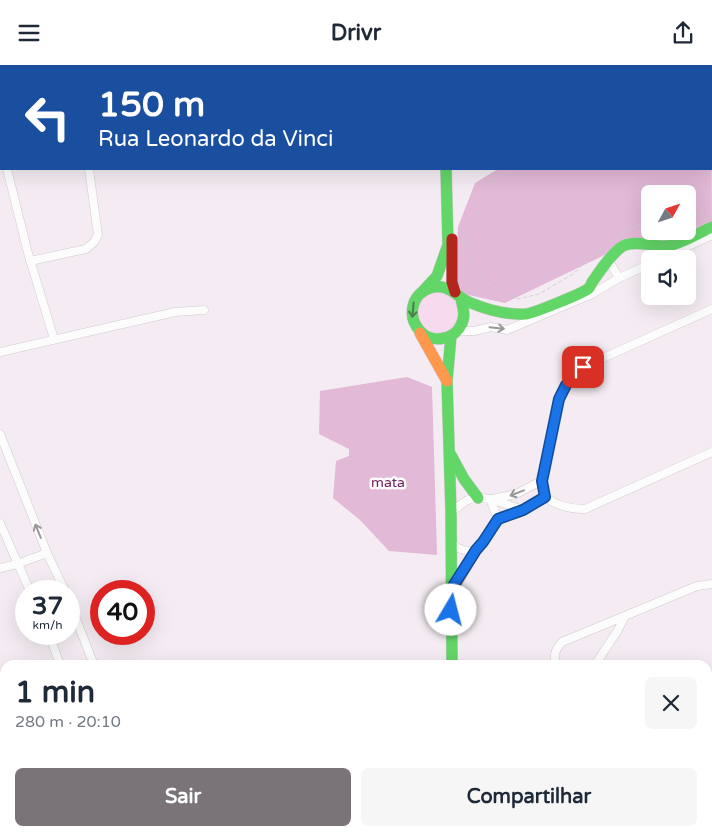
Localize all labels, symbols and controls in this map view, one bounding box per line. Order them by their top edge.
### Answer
icon: menu [15,19,43,47]
icon: share [669,19,697,47]
text: Drivr [331,20,381,46]
text: 150 m [98,84,205,126]
icon: left [15,85,80,150]
text: Rua Leonardo da Vinci [98,126,334,152]
north arrow [641,185,696,240]
map controls [641,185,696,305]
button: sound [641,250,696,305]
one-way arrow [409,302,418,318]
one-way arrow [489,324,505,333]
pin [562,346,604,388]
icon: arrive [569,353,597,381]
park label: mata [371,474,405,491]
one-way arrow [510,489,525,498]
one-way arrow [32,524,42,539]
speed limit sign: 40 [90,580,155,645]
position arrow [424,583,476,635]
text: 37 [32,591,63,621]
text: km/h [32,618,63,632]
text: 1 min [15,674,95,711]
button: close [645,677,697,729]
text: 280 m · 20:10 [15,712,121,732]
button: Sair [15,768,351,826]
button: Compartilhar [361,768,697,826]

